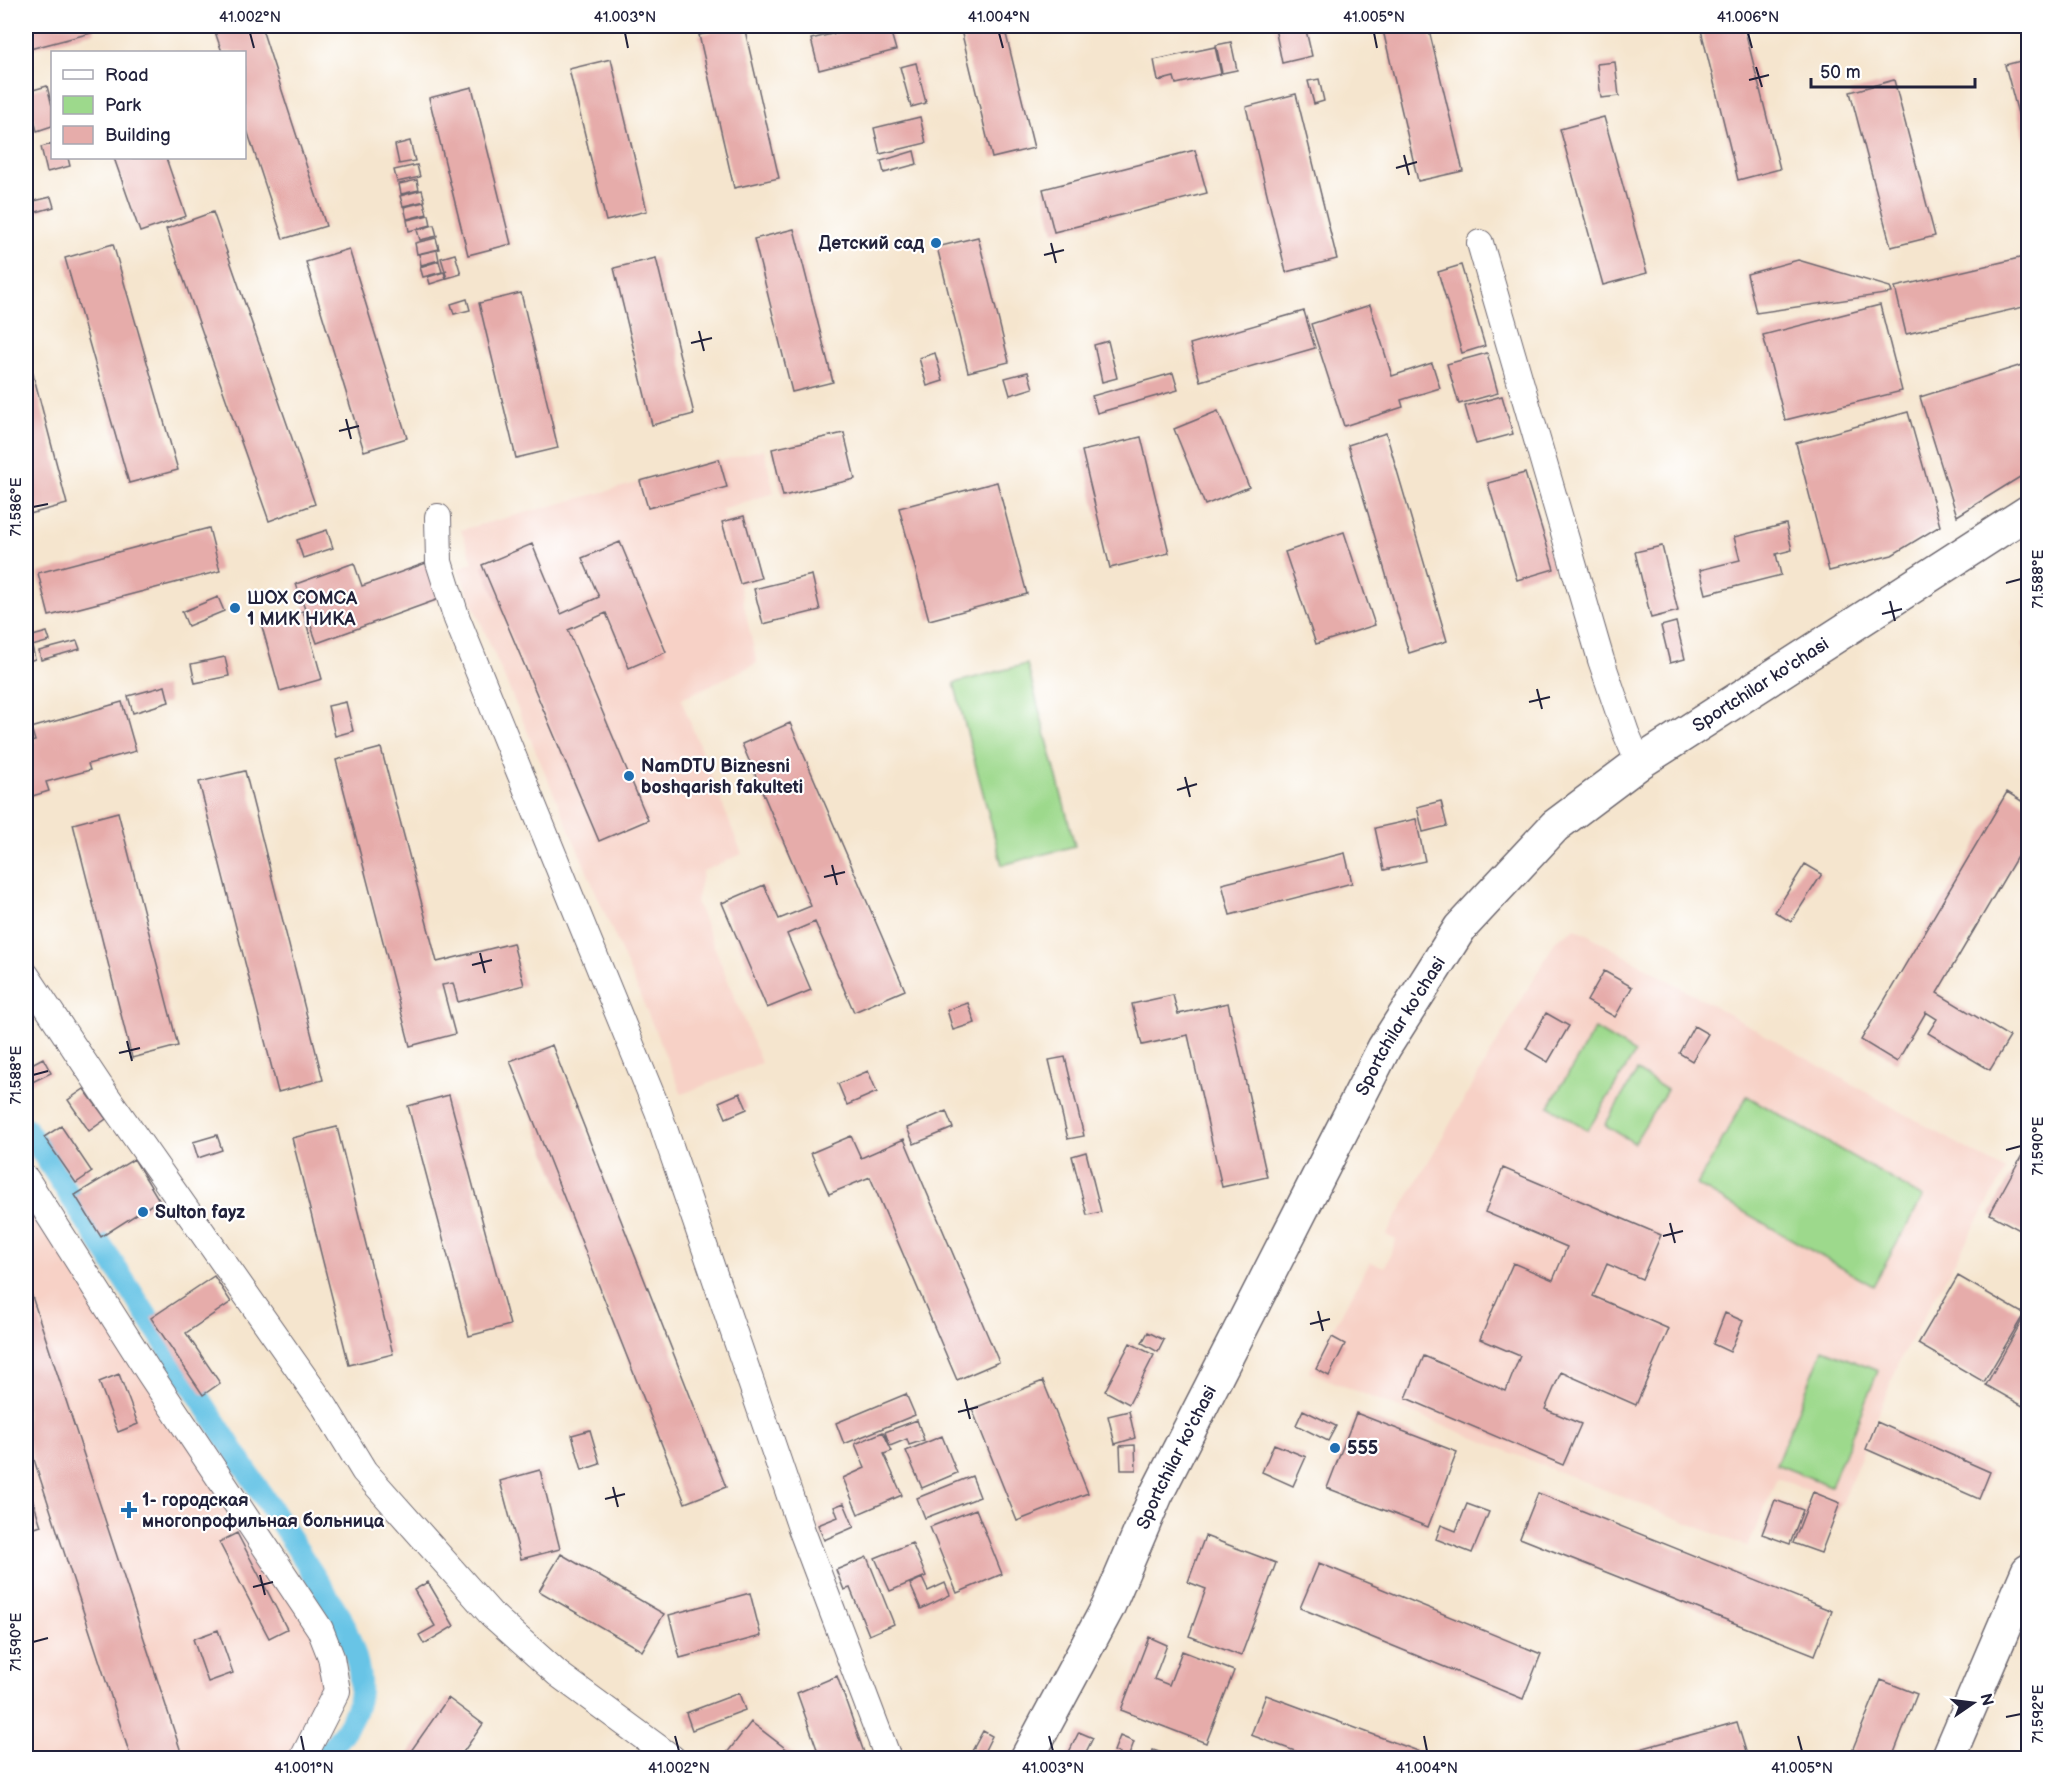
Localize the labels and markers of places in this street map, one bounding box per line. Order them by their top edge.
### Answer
place label: Детский сад [819,233,924,254]
marker: Детский сад [929,236,943,250]
place label: ШОХ СОМСА 1 МИК НИКА [247,588,358,630]
marker: ШОХ СОМСА 1 МИК НИКА [228,601,242,615]
place label: NamDTU Biznesni boshqarish fakulteti [641,756,803,798]
marker: NamDTU Biznesni boshqarish fakulteti [622,769,636,783]
place label: Sulton fayz [155,1202,245,1223]
marker: Sulton fayz [136,1205,150,1219]
place label: 555 [1347,1438,1378,1459]
marker: 555 [1328,1441,1342,1455]
place label: 1- городская многопрофильная больница [142,1490,385,1532]
marker: 1- городская многопрофильная больница [120,1501,138,1519]

